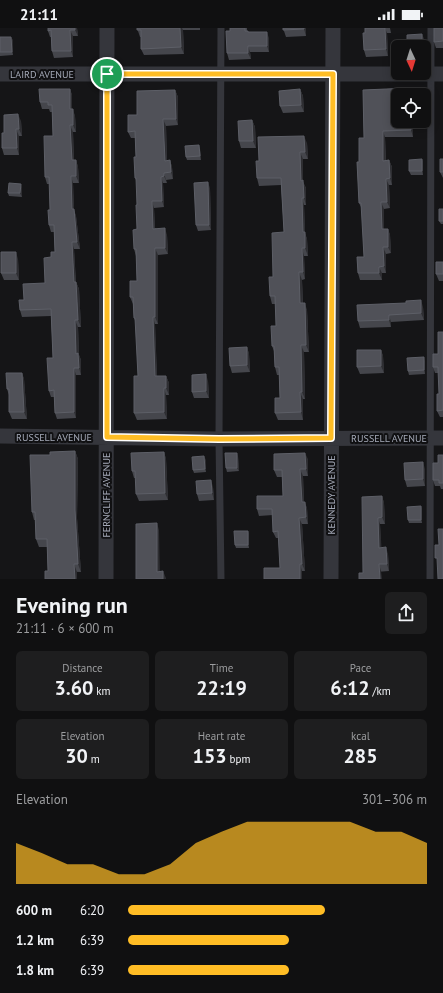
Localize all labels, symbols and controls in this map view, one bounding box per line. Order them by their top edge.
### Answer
text: 21:11 [20,5,58,24]
north arrow [391,40,431,80]
map controls [391,40,431,128]
pin [90,57,124,91]
icon: arrive [96,63,118,85]
street label: LAIRD AVENUE [10,68,74,81]
button: locate [391,88,431,128]
street label: RUSSELL AVENUE [16,431,92,444]
street label: RUSSELL AVENUE [351,432,427,445]
street label: FERNCLIFF AVENUE [100,453,113,537]
street label: KENNEDY AVENUE [325,455,338,535]
text: Evening run [16,591,128,619]
button: share [385,592,427,634]
text: 21:11 · 6 × 600 m [16,620,113,637]
text: Distance [62,661,103,675]
text: Time [210,661,233,675]
text: Pace [350,661,371,675]
text: 3.60 [54,675,93,701]
text: 22:19 [196,675,247,701]
text: 6:12 [330,675,370,701]
text: km [93,684,111,698]
text: /km [370,684,391,698]
text: Elevation [61,729,104,743]
text: Heart rate [198,729,245,743]
text: kcal [351,729,370,743]
text: 30 [65,743,88,769]
text: 153 [193,743,227,769]
text: 285 [343,743,378,769]
text: m [88,752,100,766]
text: bpm [227,752,250,766]
text: Elevation [16,791,68,808]
text: 301–306 m [362,791,427,808]
text: 600 m [16,902,52,919]
text: 6:20 [80,902,104,919]
text: 1.2 km [16,932,54,949]
text: 6:39 [80,932,104,949]
text: 1.8 km [16,962,54,979]
text: 6:39 [80,962,104,979]

